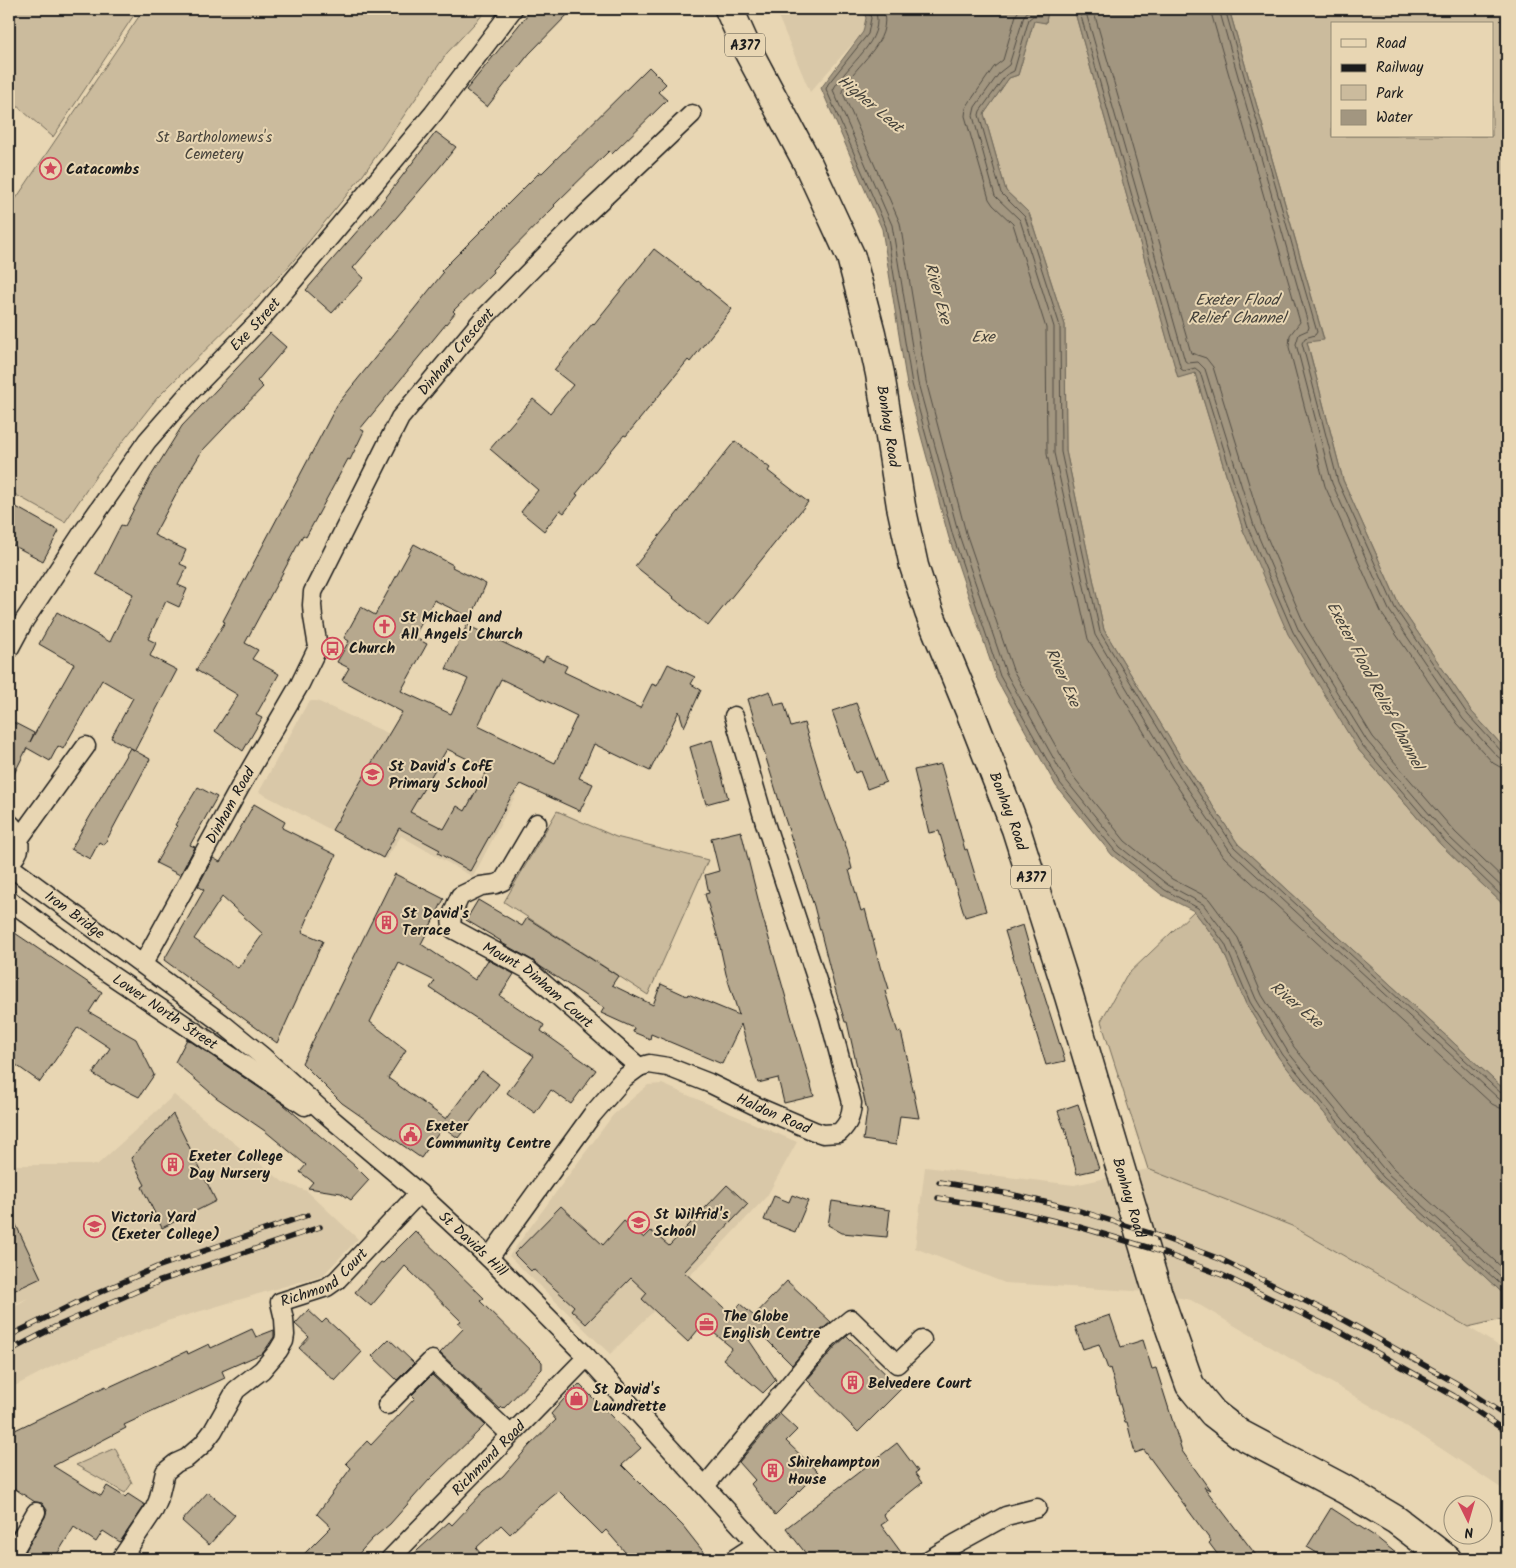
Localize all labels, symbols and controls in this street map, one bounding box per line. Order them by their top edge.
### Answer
legend [1331,22,1494,138]
text: Road [1376,32,1407,56]
road number: A377 [725,34,765,56]
text: Railway [1376,56,1424,80]
water label: Higher Leat [832,69,911,141]
text: Park [1376,82,1404,106]
text: Water [1376,106,1413,130]
park label: St Bartholomews's Cemetery [156,126,273,167]
place icon: Catacombs [38,157,62,181]
place label: Catacombs [66,158,139,182]
water label: River Exe [917,260,958,328]
water label: Exeter Flood Relief Channel [1188,288,1289,331]
street label: Exe Street [225,292,287,357]
street label: Dinham Crescent [412,303,501,401]
water label: Exe [971,325,996,350]
street label: Bonhay Road [869,384,906,470]
water label: Exeter Flood Relief Channel [1320,597,1431,777]
place label: St Michael and All Angels' Church [401,606,523,647]
church icon: St Michael and All Angels' Church [373,614,397,638]
bus stop icon: Church [321,636,345,660]
place label: Church [349,637,395,661]
water label: River Exe [1039,644,1087,713]
place label: St David's CofE Primary School [389,755,493,796]
street label: Dinham Road [200,763,262,849]
school or university icon: St David's CofE Primary School [361,763,385,787]
street label: Bonhay Road [982,769,1033,854]
road number: A377 [1011,866,1051,889]
street label: Iron Bridge [39,885,110,946]
place label: St David's Terrace [402,902,469,943]
building icon: St David's Terrace [374,910,398,934]
street label: Mount Dinham Court [478,936,598,1035]
street label: Lower North Street [107,968,222,1057]
water label: River Exe [1264,976,1329,1036]
street label: Haldon Road [732,1087,815,1141]
place label: Exeter Community Centre [426,1115,552,1156]
public building icon: Exeter Community Centre [398,1123,422,1147]
place label: Exeter College Day Nursery [189,1145,284,1186]
building icon: Exeter College Day Nursery [161,1153,185,1177]
street label: Bonhay Road [1105,1155,1152,1241]
place label: St Wilfrid's School [654,1203,729,1244]
place label: Victoria Yard (Exeter College) [111,1206,220,1247]
street label: St Davids Hill [432,1206,513,1283]
school or university icon: St Wilfrid's School [626,1211,650,1235]
school or university icon: Victoria Yard (Exeter College) [83,1214,107,1238]
street label: Richmond Court [277,1243,374,1314]
place label: The Globe English Centre [723,1305,821,1346]
office icon: The Globe English Centre [695,1313,719,1337]
building icon: Belvedere Court [840,1371,864,1395]
place label: Belvedere Court [868,1372,972,1396]
place label: St David's Laundrette [593,1378,667,1419]
shop icon: St David's Laundrette [565,1386,589,1410]
street label: Richmond Road [447,1415,532,1502]
place label: Shirehampton House [788,1451,880,1492]
building icon: Shirehampton House [760,1459,784,1483]
north arrow [1444,1496,1494,1546]
text: N [1464,1521,1474,1543]

